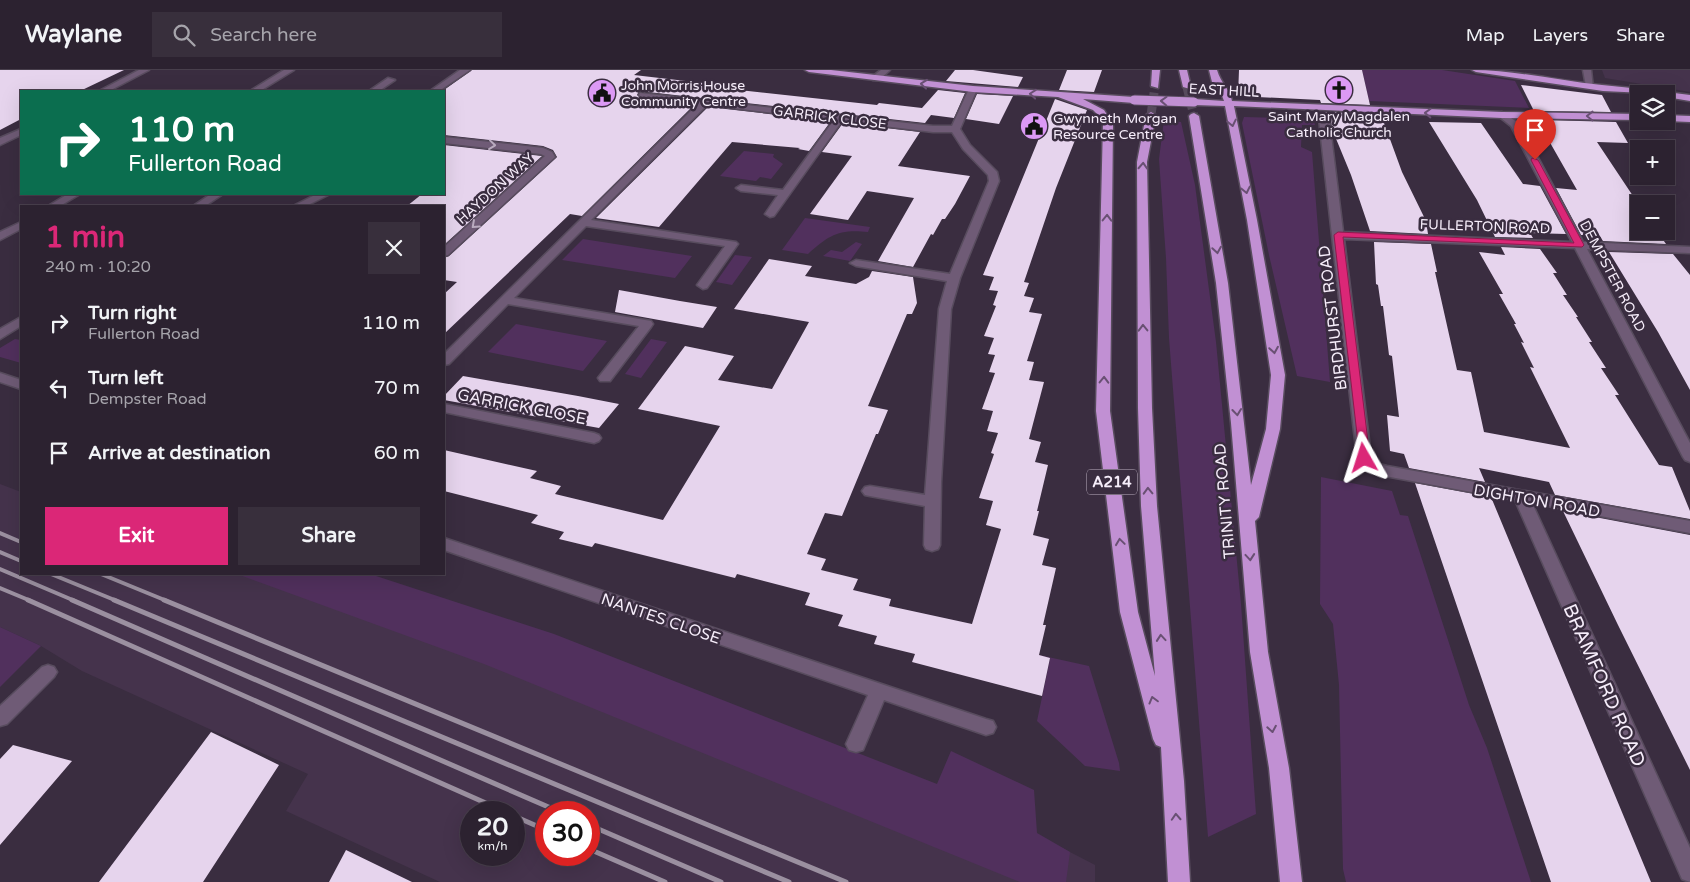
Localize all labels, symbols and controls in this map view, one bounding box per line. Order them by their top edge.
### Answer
search box [152,12,502,57]
text: Waylane [25,20,122,49]
icon: search [170,21,198,49]
text: Search here [210,24,317,46]
text: Map [1466,24,1505,46]
text: Layers [1533,24,1588,46]
text: Share [1616,24,1665,46]
church icon: Saint Mary Magdalen Catholic Church [1324,75,1354,105]
place label: John Morris House Community Centre [621,77,746,110]
public building icon: John Morris House Community Centre [587,78,617,108]
one-way arrow [920,79,928,90]
street label: EAST HILL [1188,80,1260,101]
map controls [1630,85,1675,240]
button: layers [1630,85,1675,130]
one-way arrow [1029,88,1037,99]
one-way arrow [1160,96,1168,107]
street label: GARRICK CLOSE [772,102,888,133]
one-way arrow [1423,107,1431,118]
place label: Saint Mary Magdalen Catholic Church [1268,108,1410,141]
text: 110 m [128,109,235,151]
pin [1514,109,1556,160]
icon: right [45,110,110,175]
place label: Gwynneth Morgan Resource Centre [1053,110,1177,143]
public building icon: Gwynneth Morgan Resource Centre [1019,111,1049,141]
one-way arrow [1586,111,1594,122]
icon: arrive [1521,116,1549,144]
one-way arrow [1226,119,1237,128]
one-way arrow [489,139,497,150]
button: + [1630,140,1675,185]
street label: HAYDON WAY [453,149,538,228]
text: Fullerton Road [128,151,282,177]
one-way arrow [1137,162,1148,170]
one-way arrow [1240,186,1251,195]
button: − [1630,195,1675,240]
one-way arrow [1102,213,1112,221]
street label: FULLERTON ROAD [1419,216,1551,237]
street label: DEMPSTER ROAD [1576,218,1649,335]
text: 1 min [45,219,125,256]
one-way arrow [472,219,481,228]
button: close [368,222,420,274]
street label: BIRDHURST ROAD [1314,244,1352,392]
one-way arrow [1211,246,1221,255]
text: 240 m · 10:20 [45,257,151,277]
text: Turn right [88,302,176,324]
icon: right [45,309,73,337]
text: 110 m [362,312,420,334]
text: Fullerton Road [88,324,200,344]
one-way arrow [1138,324,1148,332]
one-way arrow [1268,346,1278,355]
text: Turn left [88,367,164,389]
icon: left [45,374,73,402]
one-way arrow [1098,376,1109,384]
text: 70 m [374,377,420,399]
street label: GARRICK CLOSE [456,385,588,429]
text: Dempster Road [88,389,207,409]
one-way arrow [1231,408,1242,416]
position arrow [1337,431,1389,483]
icon: arrive [45,439,73,467]
text: Arrive at destination [88,442,271,464]
text: 60 m [374,442,420,464]
street label: TRINITY ROAD [1210,442,1240,560]
road number: A214 [1087,470,1137,494]
street label: DIGHTON ROAD [1472,480,1602,522]
one-way arrow [1143,487,1154,495]
button: Exit [45,507,228,565]
button: Share [238,507,420,565]
one-way arrow [1115,537,1126,545]
one-way arrow [1245,553,1256,561]
street label: NANTES CLOSE [598,589,723,649]
street label: BRAMFORD ROAD [1558,601,1650,770]
one-way arrow [1155,633,1166,641]
one-way arrow [1148,697,1158,705]
one-way arrow [1267,725,1277,734]
speed limit sign: 30 [535,801,600,866]
text: 20 [477,812,508,842]
one-way arrow [1171,813,1182,821]
text: km/h [477,839,508,853]

